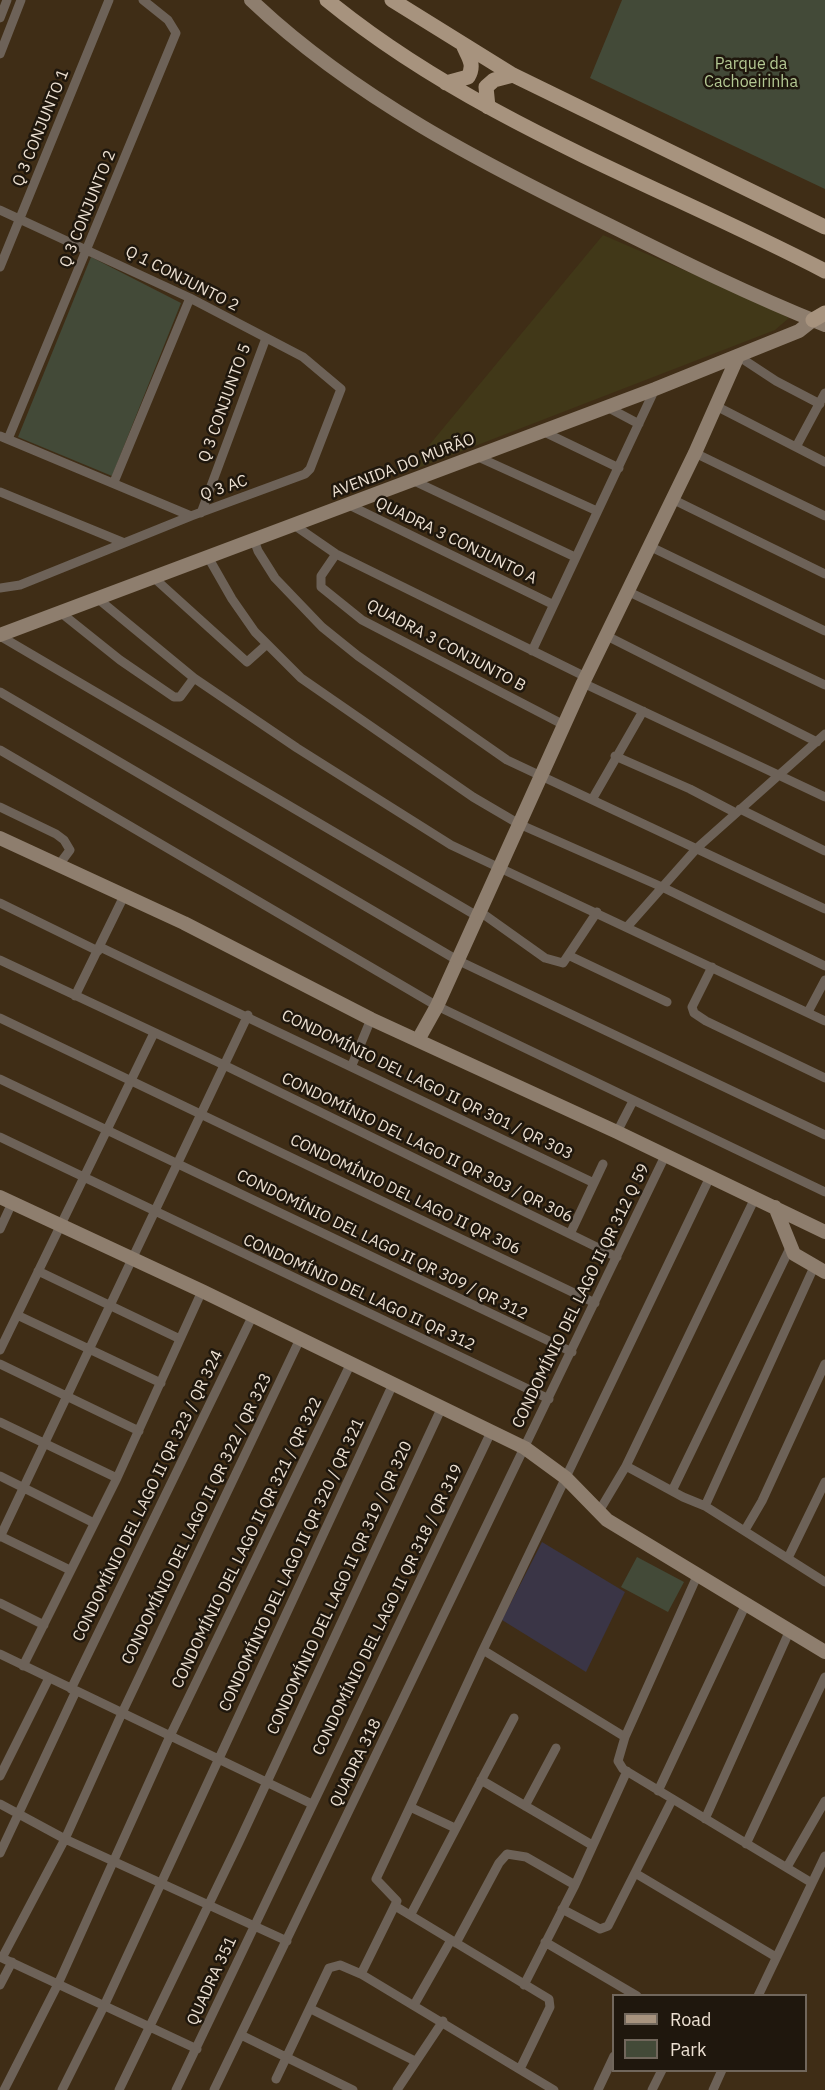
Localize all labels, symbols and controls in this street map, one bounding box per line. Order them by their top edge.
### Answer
park label: Parque da Cachoeirinha [704,54,798,92]
street label: Q 3 CONJUNTO 1 [9,67,73,189]
street label: Q 3 CONJUNTO 2 [56,148,120,270]
street label: Q 1 CONJUNTO 2 [122,242,242,316]
street label: Q 3 CONJUNTO 5 [195,341,255,465]
street label: AVENIDA DO MURÃO [329,430,477,502]
street label: Q 3 AC [198,471,250,505]
street label: QUADRA 3 CONJUNTO A [372,493,540,589]
street label: QUADRA 3 CONJUNTO B [363,596,529,696]
street label: CONDOMÍNIO DEL LAGO II QR 301 / QR 303 [278,1006,576,1164]
street label: CONDOMÍNIO DEL LAGO II QR 303 / QR 306 [278,1069,576,1227]
street label: CONDOMÍNIO DEL LAGO II QR 306 [287,1131,523,1259]
street label: CONDOMÍNIO DEL LAGO II QR 312 Q 59 [508,1161,654,1431]
street label: CONDOMÍNIO DEL LAGO II QR 309 / QR 312 [233,1166,531,1324]
street label: CONDOMÍNIO DEL LAGO II QR 312 [240,1231,478,1355]
street label: CONDOMÍNIO DEL LAGO II QR 323 / QR 324 [69,1347,227,1645]
street label: CONDOMÍNIO DEL LAGO II QR 322 / QR 323 [118,1370,276,1668]
street label: CONDOMÍNIO DEL LAGO II QR 321 / QR 322 [168,1394,326,1692]
street label: CONDOMÍNIO DEL LAGO II QR 320 / QR 321 [215,1415,369,1715]
street label: CONDOMÍNIO DEL LAGO II QR 319 / QR 320 [263,1438,417,1738]
street label: CONDOMÍNIO DEL LAGO II QR 318 / QR 319 [309,1461,467,1759]
street label: QUADRA 318 [326,1716,386,1810]
street label: QUADRA 351 [183,1933,241,2029]
legend [612,1994,807,2072]
text: Road [670,2008,711,2031]
text: Park [670,2038,706,2061]

